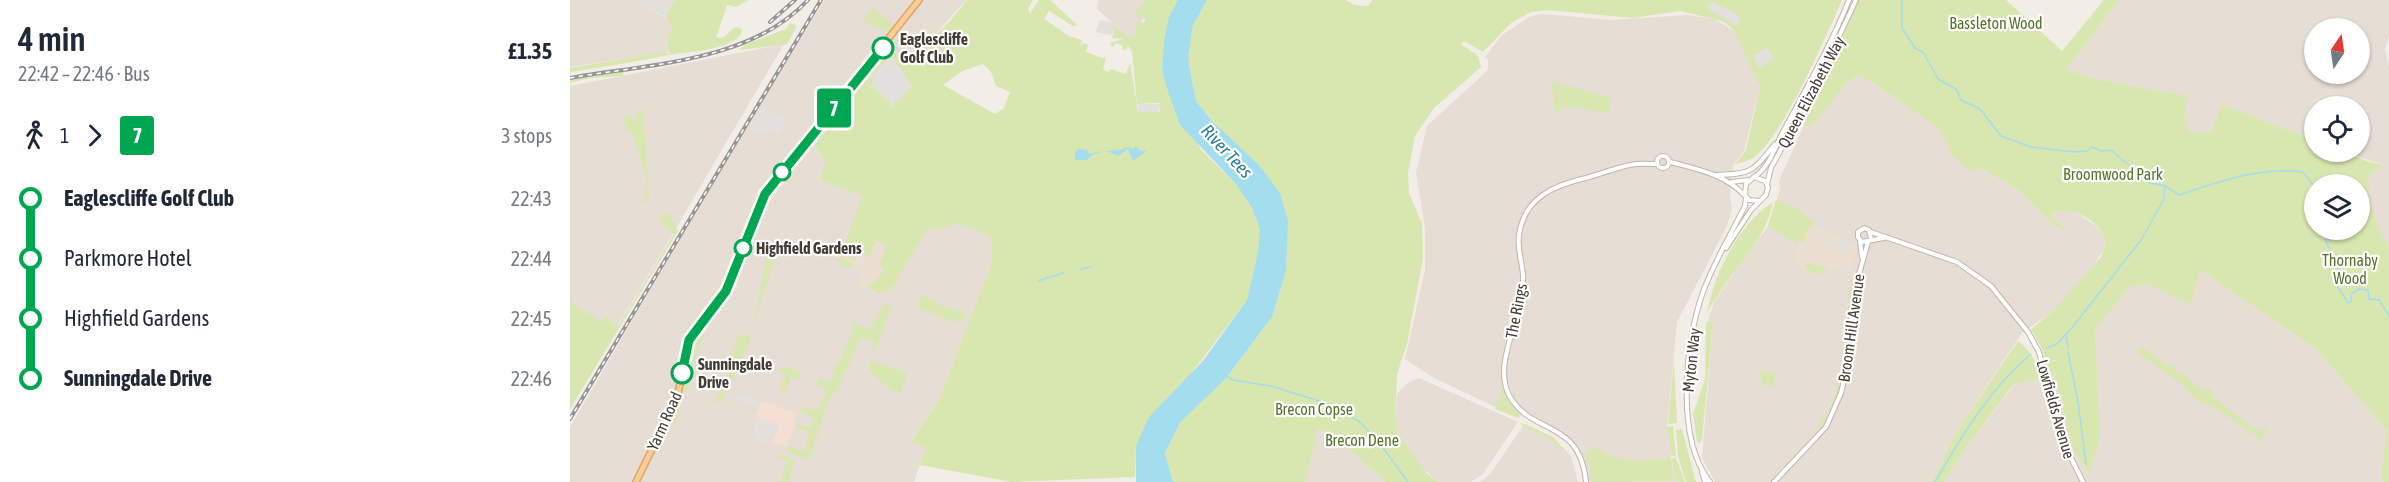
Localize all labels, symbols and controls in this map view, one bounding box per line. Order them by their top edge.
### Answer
park label: Bassleton Wood [1949,14,2043,32]
north arrow [2304,18,2370,84]
map controls [2304,18,2370,240]
text: 4 min [18,20,85,58]
place label: Eaglescliffe Golf Club [900,30,968,66]
street label: Queen Elizabeth Way [1774,33,1849,151]
marker: Eaglescliffe Golf Club [872,37,894,59]
text: £1.35 [508,38,552,64]
text: 22:42 – 22:46 · Bus [18,62,150,85]
line badge: 7 [814,88,854,128]
text: 7 [829,96,839,120]
button: locate [2304,96,2370,162]
icon: walk [18,119,51,152]
icon: forward [78,119,111,152]
water label: River Tees [1197,120,1257,182]
text: 7 [132,123,142,147]
text: 1 [60,124,69,147]
text: 3 stops [501,124,552,147]
unlabelled marker [773,163,791,181]
park label: Broomwood Park [2063,165,2163,183]
button: layers [2304,174,2370,240]
text: Eaglescliffe Golf Club [64,185,234,211]
text: 22:43 [511,187,552,210]
marker: Highfield Gardens [734,239,752,257]
place label: Highfield Gardens [756,239,862,257]
text: Parkmore Hotel [64,245,191,271]
text: 22:44 [511,247,552,270]
park label: Thornaby Wood [2322,251,2378,287]
street label: Broom Hill Avenue [1835,273,1867,383]
street label: The Rings [1502,282,1531,340]
text: Highfield Gardens [64,305,209,331]
text: 22:45 [511,307,552,330]
street label: Myton Way [1679,327,1704,393]
place label: Sunningdale Drive [698,355,772,391]
street label: Lowfields Avenue [2033,357,2079,461]
marker: Sunningdale Drive [671,362,693,384]
text: Sunningdale Drive [64,365,212,391]
text: 22:46 [511,367,552,390]
street label: Yarm Road [643,389,685,453]
park label: Brecon Copse [1275,400,1353,419]
park label: Brecon Dene [1325,431,1399,449]

